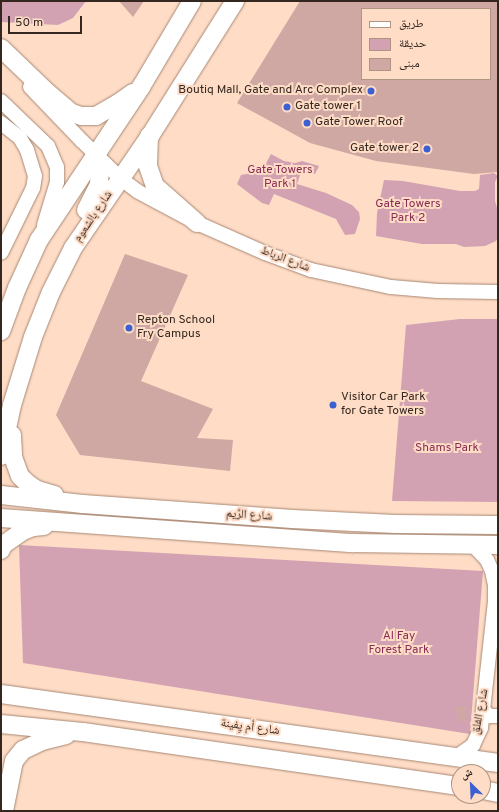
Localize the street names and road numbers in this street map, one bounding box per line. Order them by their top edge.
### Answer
street label: شارع بالشعوم [72,189,116,245]
street label: شارع الرباط [258,244,312,276]
street label: شارع الرِّيم [225,507,273,525]
street label: شارع الفلق [470,688,492,736]
street label: شارع أم يِفينة [220,717,280,739]

